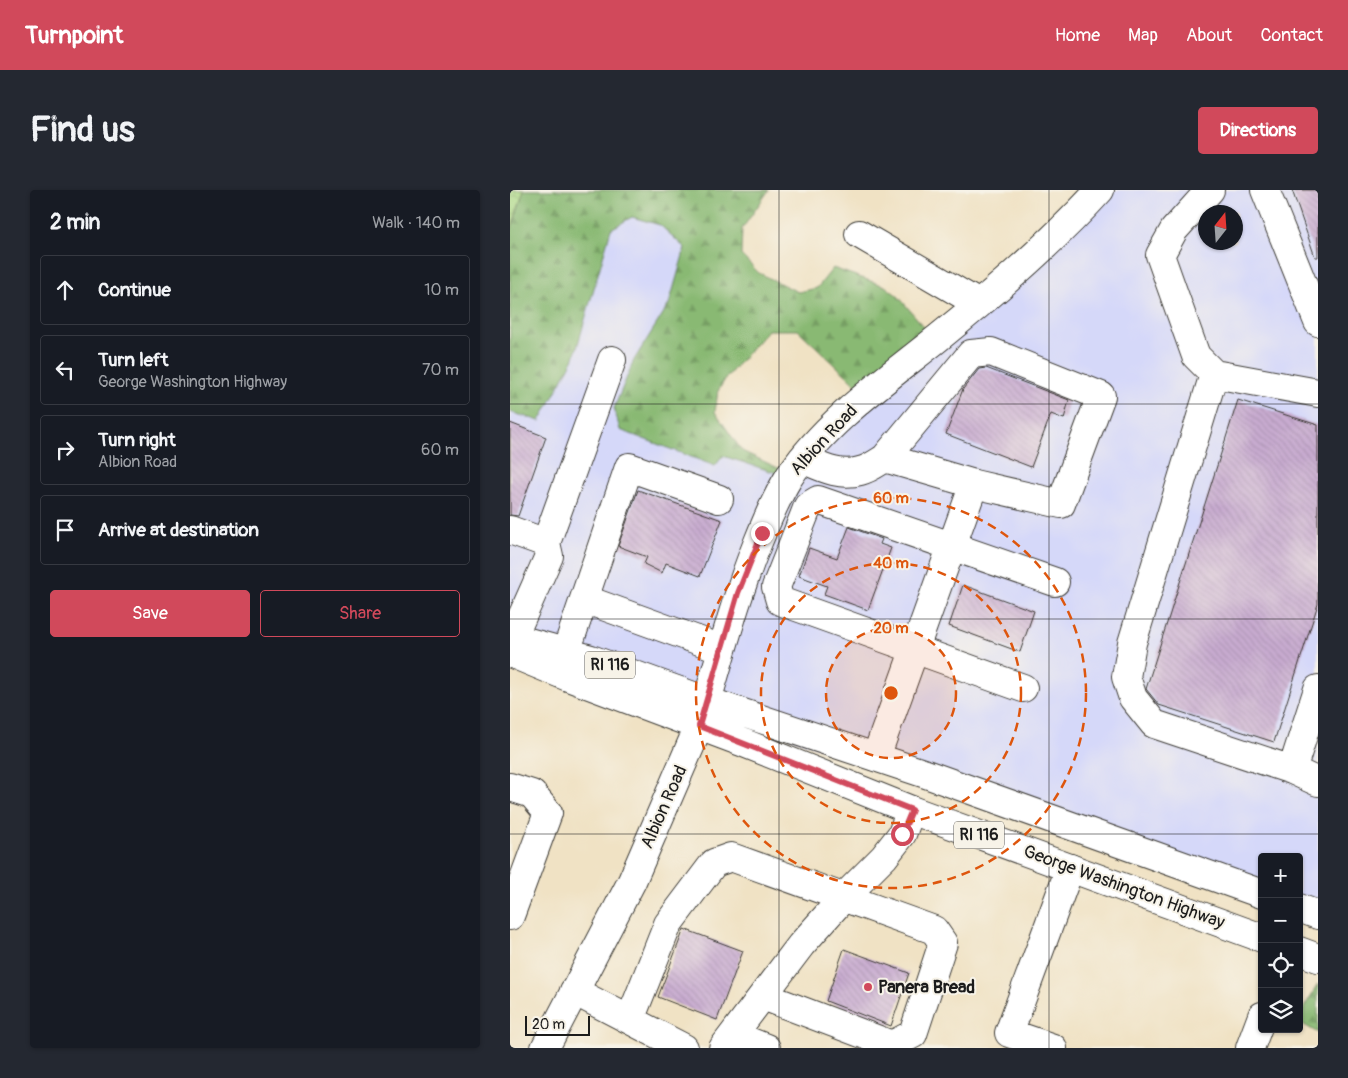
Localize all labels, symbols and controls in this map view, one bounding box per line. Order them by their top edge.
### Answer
text: Turnpoint [25,21,123,50]
text: Home [1055,24,1100,47]
text: Map [1128,24,1158,47]
text: About [1186,24,1232,47]
text: Contact [1260,24,1323,47]
button: Directions [1198,107,1318,154]
text: Find us [30,108,135,152]
north arrow [1198,205,1243,250]
text: 2 min [50,209,100,236]
text: Walk · 140 m [372,213,460,233]
icon: ahead [51,276,79,304]
text: Continue [98,278,171,302]
text: 10 m [424,280,459,300]
text: Turn left [98,348,168,372]
icon: left [51,356,79,384]
text: 70 m [422,360,459,380]
text: George Washington Highway [98,372,287,392]
street label: Albion Road [785,400,863,480]
text: Turn right [98,428,176,452]
icon: right [51,436,79,464]
text: 60 m [421,440,459,460]
text: Albion Road [98,452,177,472]
text: 60 m [873,489,909,508]
icon: arrive [51,516,79,544]
text: Arrive at destination [98,518,259,542]
route end [751,522,774,545]
text: 40 m [873,554,909,573]
button: Save [50,590,250,637]
button: Share [260,590,460,637]
text: 20 m [873,619,909,638]
road number: RI 116 [585,652,635,678]
centre of rings [882,684,900,702]
street label: Albion Road [635,762,693,852]
road number: RI 116 [954,822,1004,848]
route start [891,823,914,846]
street label: George Washington Highway [1020,840,1228,934]
map controls [1258,853,1303,1033]
button: + [1258,853,1303,898]
button: − [1258,898,1303,943]
button: locate [1258,943,1303,988]
place label: Panera Bread [878,976,975,999]
marker: Panera Bread [862,981,874,993]
button: layers [1258,988,1303,1033]
scale bar [525,1013,590,1036]
text: 20 m [532,1016,565,1033]

